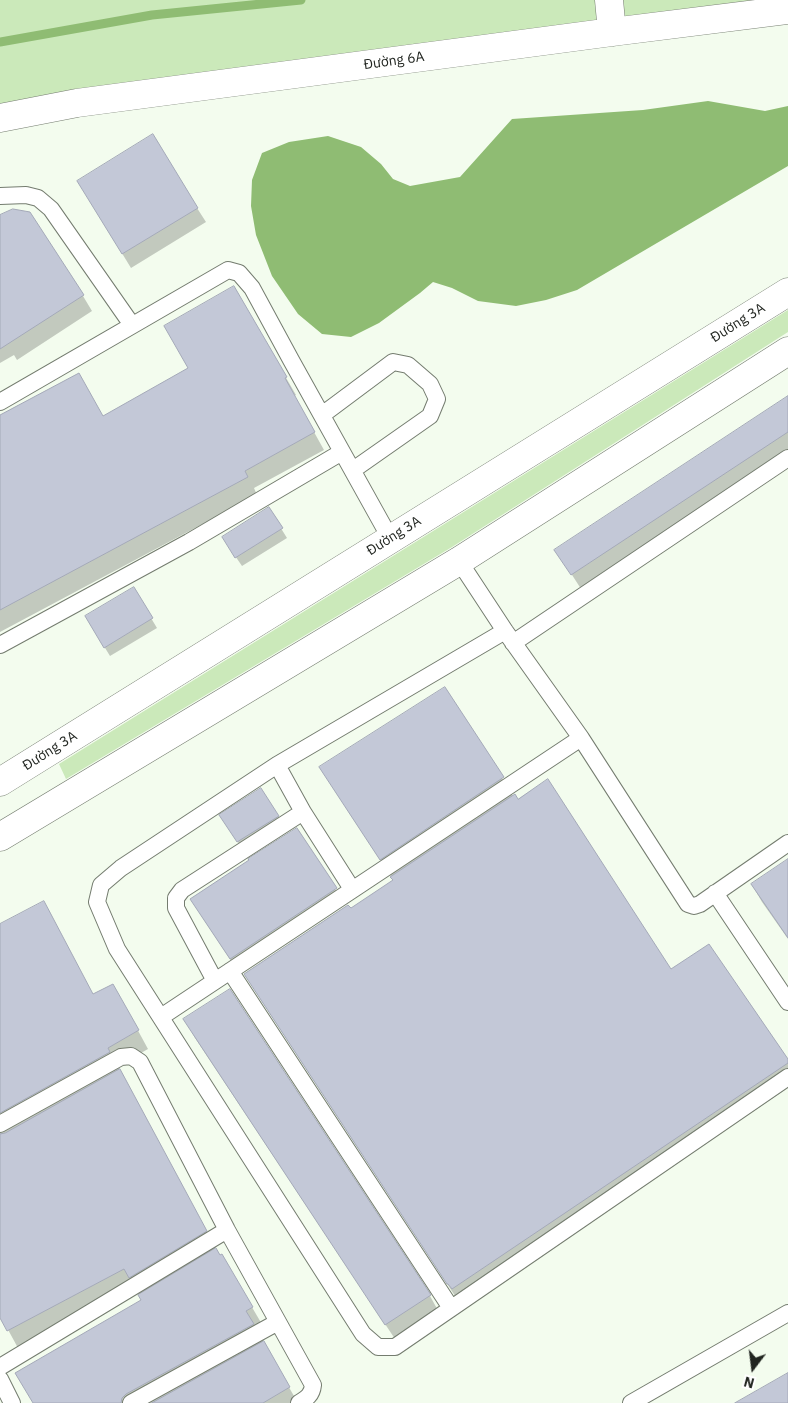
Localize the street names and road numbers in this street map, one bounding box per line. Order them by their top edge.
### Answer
street label: Đường 6A [363,48,425,74]
street label: Đường 3A [708,300,768,346]
street label: Đường 3A [364,513,424,559]
street label: Đường 3A [20,728,80,774]

